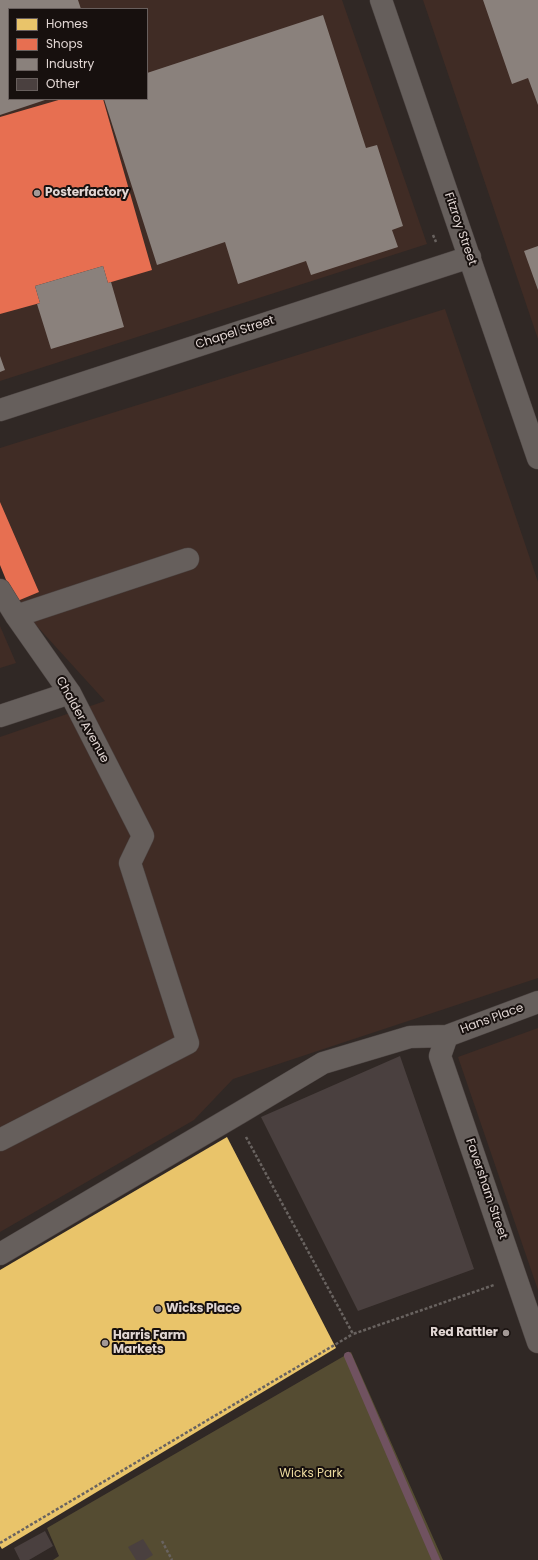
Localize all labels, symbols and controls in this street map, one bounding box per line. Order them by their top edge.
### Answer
legend [8,8,148,100]
text: Homes [46,15,88,32]
text: Shops [46,35,83,52]
text: Industry [46,55,94,72]
text: Other [46,75,79,92]
place label: Posterfactory [45,186,129,200]
marker: Posterfactory [32,188,42,198]
street label: Fitzroy Street [441,191,479,267]
street label: Chapel Street [194,313,276,353]
street label: Chalder Avenue [52,674,112,766]
street label: Hans Place [458,1001,526,1037]
street label: Faversham Street [462,1137,510,1241]
place label: Wicks Place [166,1302,240,1316]
marker: Wicks Place [153,1304,163,1314]
place label: Red Rattler [430,1326,498,1340]
marker: Red Rattler [501,1328,511,1338]
place label: Harris Farm Markets [113,1329,186,1357]
marker: Harris Farm Markets [100,1338,110,1348]
park label: Wicks Park [279,1467,343,1481]

